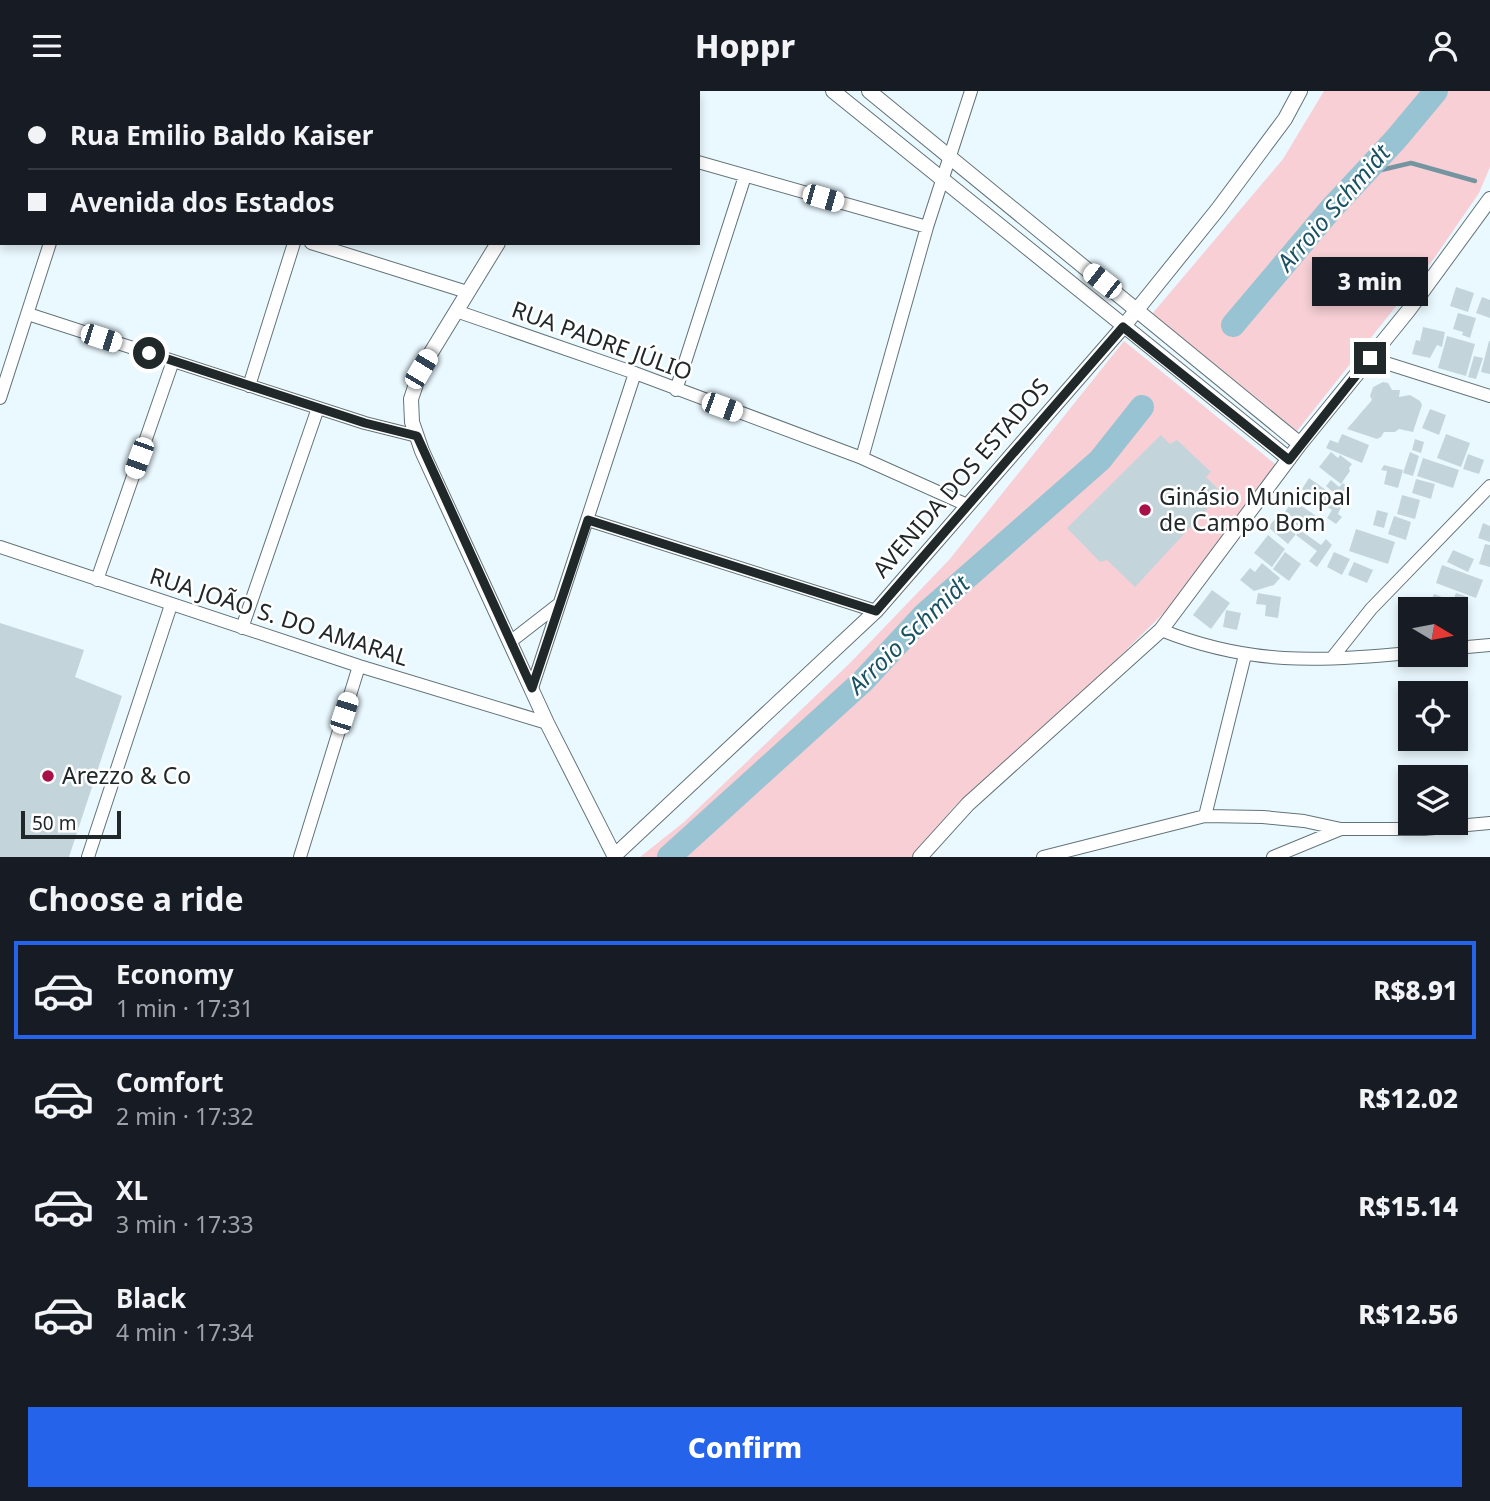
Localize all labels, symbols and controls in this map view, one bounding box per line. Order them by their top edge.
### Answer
text: Hoppr [695,24,795,67]
icon: menu [28,27,66,65]
icon: person [1424,27,1462,65]
text: Rua Emilio Baldo Kaiser [70,117,373,153]
water label: Arroio Schmidt [1267,136,1398,279]
car [800,182,847,214]
text: Avenida dos Estados [70,184,335,220]
callout: 3 min [1312,257,1428,306]
car [1079,260,1126,302]
text: 3 min [1338,265,1402,297]
street label: RUA PADRE JÚLIO [508,293,697,388]
car [78,322,125,354]
route start [133,337,165,369]
route end [1354,342,1386,374]
car [402,346,441,392]
street label: AVENIDA DOS ESTADOS [865,371,1056,584]
car [699,390,746,424]
car [122,435,157,481]
place label: Ginásio Municipal de Campo Bom [1159,480,1351,538]
marker: Ginásio Municipal de Campo Bom [1137,502,1153,518]
street label: RUA JOÃO S. DO AMARAL [146,559,413,673]
water label: Arroio Schmidt [838,567,977,702]
north arrow [1398,597,1468,667]
map controls [1398,597,1468,835]
button: locate [1398,681,1468,751]
car [328,690,361,736]
place label: Arezzo & Co [62,759,191,791]
button: layers [1398,765,1468,835]
marker: Arezzo & Co [40,768,56,784]
scale bar [21,808,121,840]
text: 50 m [32,810,76,836]
text: Choose a ride [28,877,244,920]
text: Economy [116,956,234,992]
icon: car [32,959,95,1022]
text: R$8.91 [1373,972,1458,1008]
text: 1 min · 17:31 [116,992,254,1024]
text: Comfort [116,1064,224,1100]
icon: car [32,1067,95,1130]
text: R$12.02 [1358,1080,1458,1116]
text: 2 min · 17:32 [116,1100,254,1132]
text: XL [116,1172,148,1208]
icon: car [32,1175,95,1238]
text: R$15.14 [1358,1188,1458,1224]
text: 3 min · 17:33 [116,1208,254,1240]
text: Black [116,1280,186,1316]
icon: car [32,1283,95,1346]
text: R$12.56 [1358,1296,1458,1332]
text: 4 min · 17:34 [116,1316,254,1348]
button: Confirm [28,1407,1462,1487]

